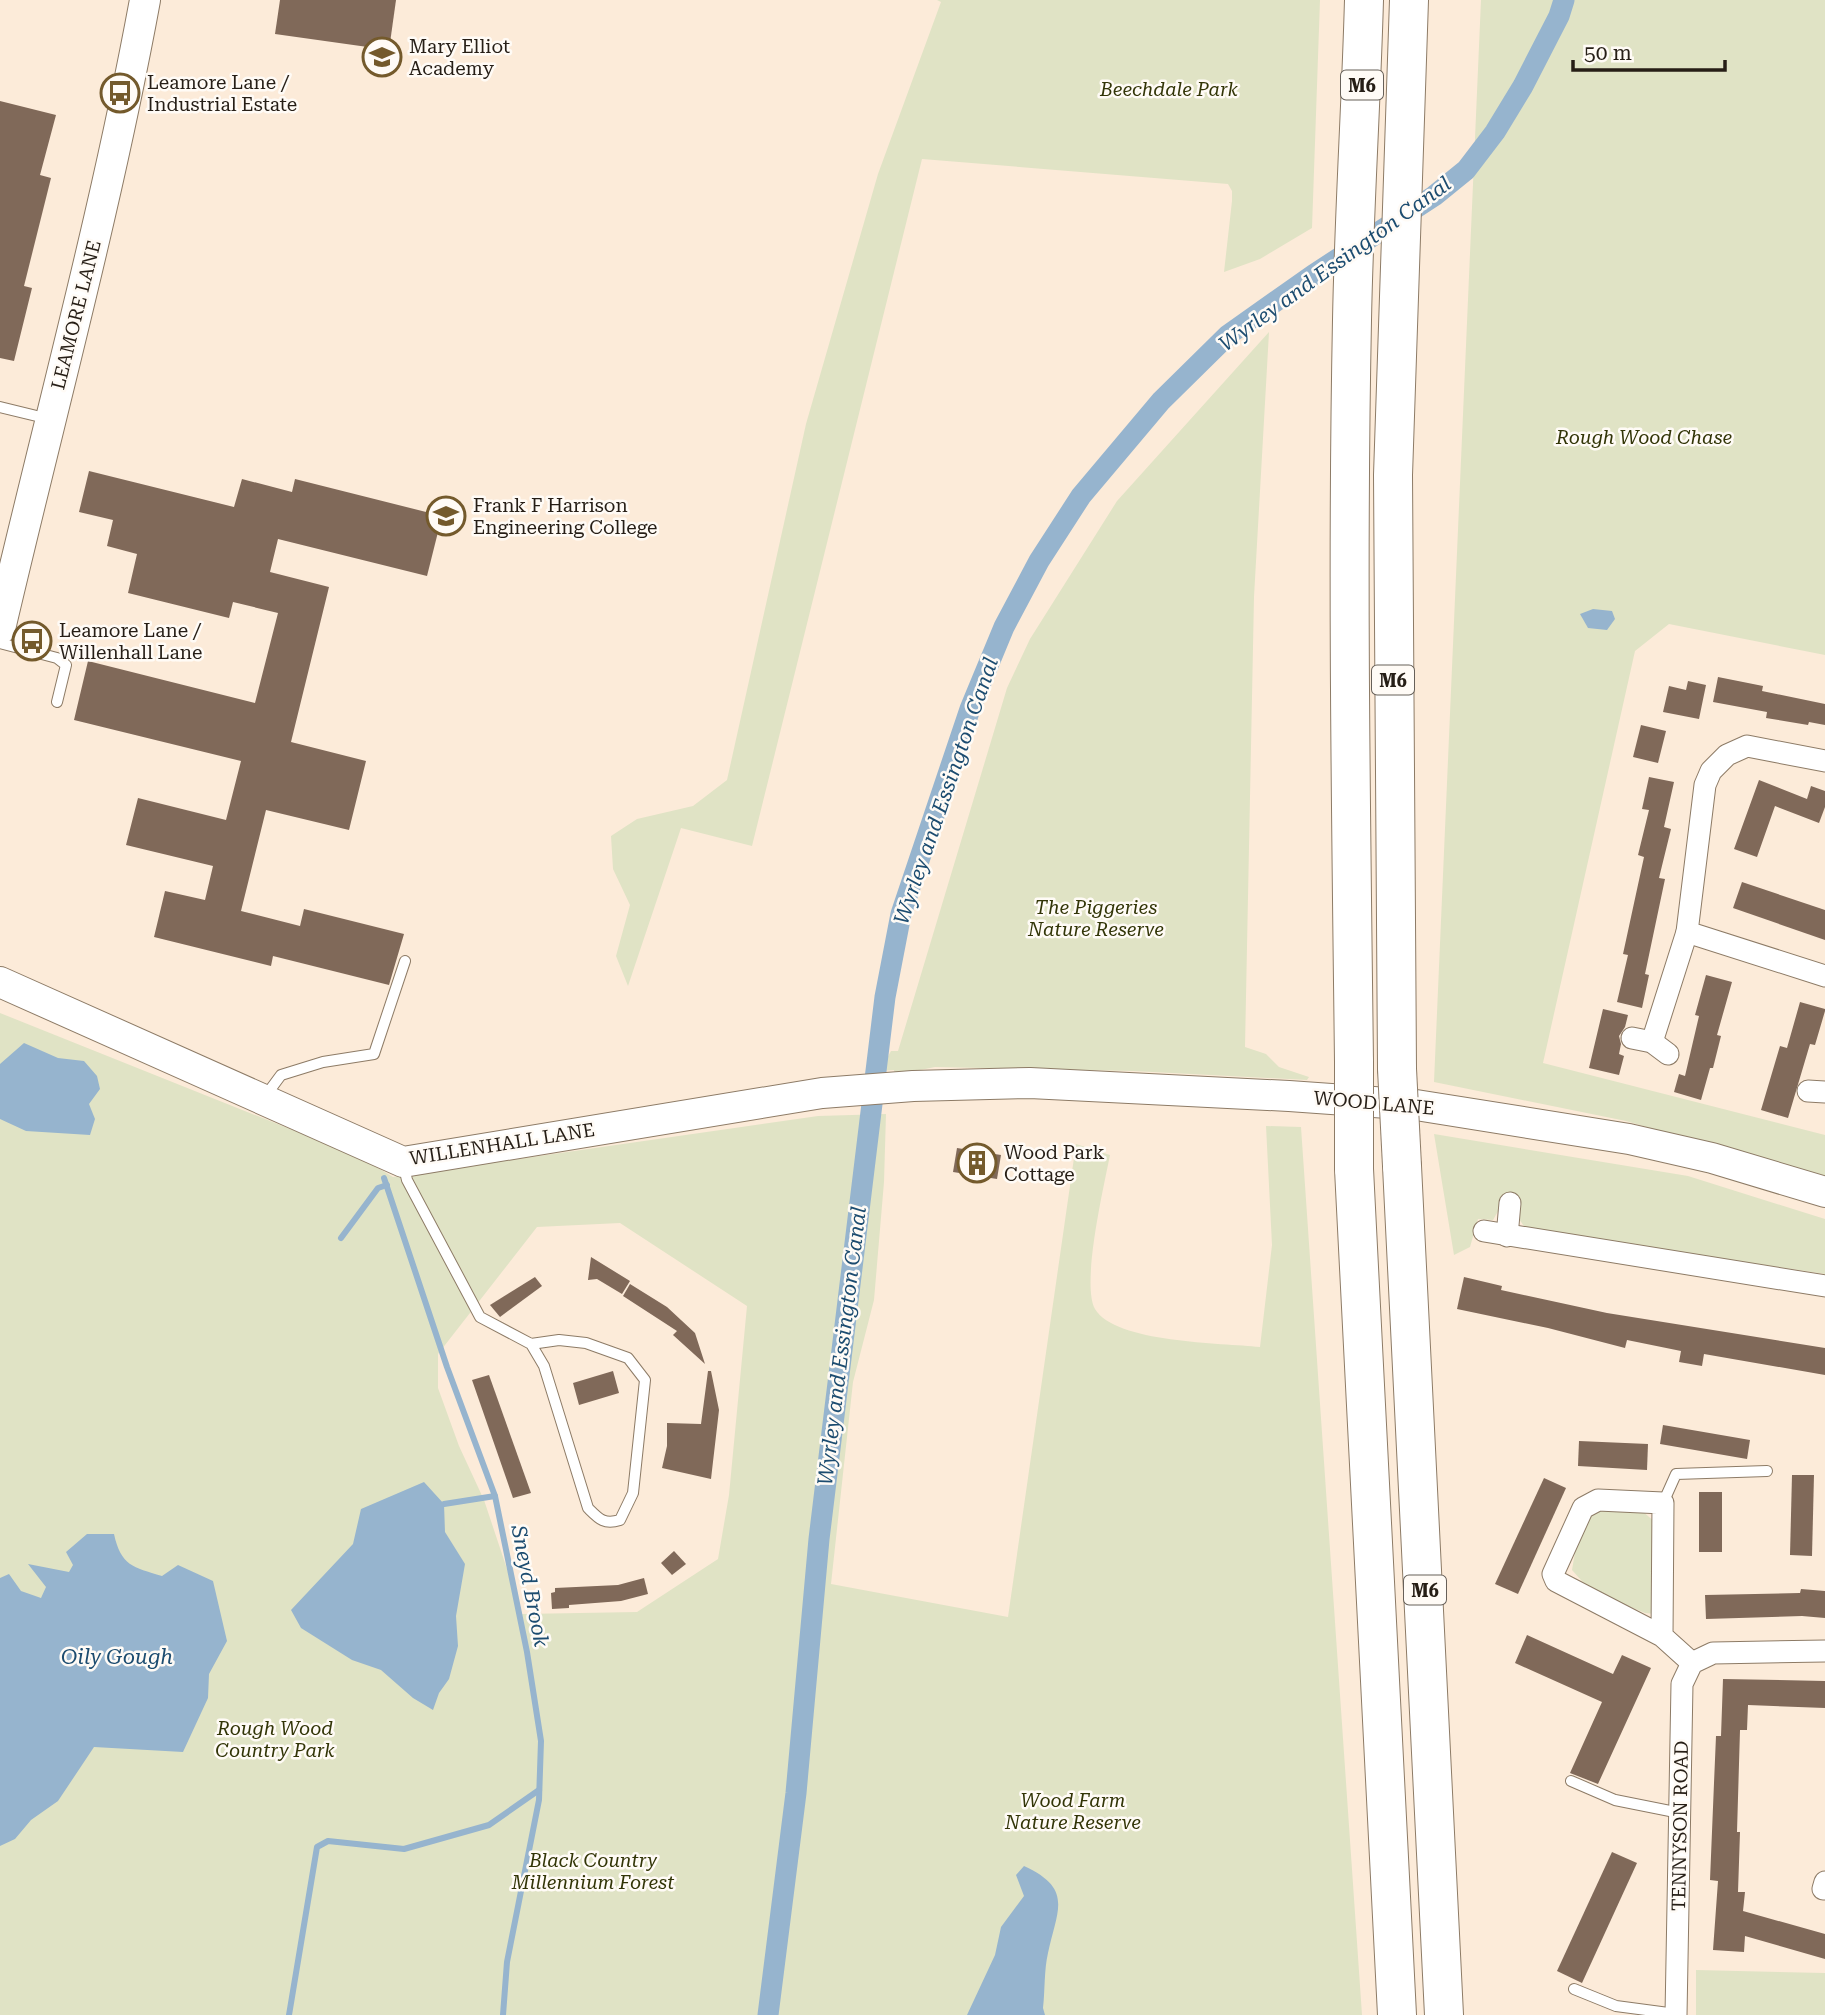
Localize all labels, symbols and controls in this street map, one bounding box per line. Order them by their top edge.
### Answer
scale bar [1573,28,1725,72]
place label: Mary Elliot Academy [409,35,510,80]
school or university icon: Mary Elliot Academy [361,36,403,78]
text: 50 m [1584,41,1632,65]
road number: M6 [1341,70,1383,100]
place label: Leamore Lane / Industrial Estate [147,71,297,116]
bus stop icon: Leamore Lane / Industrial Estate [99,72,141,114]
park label: Beechdale Park [1099,78,1239,101]
water label: Wyrley and Essington Canal [1214,172,1456,356]
street label: LEAMORE LANE [46,238,106,392]
park label: Rough Wood Chase [1555,426,1732,449]
place label: Frank F Harrison Engineering College [473,494,657,539]
school or university icon: Frank F Harrison Engineering College [425,495,467,537]
place label: Leamore Lane / Willenhall Lane [59,619,203,664]
bus stop icon: Leamore Lane / Willenhall Lane [11,620,53,662]
water label: Wyrley and Essington Canal [889,654,1003,928]
road number: M6 [1372,666,1414,694]
park label: The Piggeries Nature Reserve [1027,896,1164,941]
street label: WOOD LANE [1313,1086,1435,1120]
street label: WILLENHALL LANE [408,1118,596,1170]
place label: Wood Park Cottage [1004,1141,1105,1186]
building icon: Wood Park Cottage [956,1142,998,1184]
water label: Wyrley and Essington Canal [813,1205,871,1487]
water label: Sneyd Brook [506,1522,554,1649]
road number: M6 [1404,1576,1446,1604]
water label: Oily Gough [61,1645,173,1669]
park label: Rough Wood Country Park [215,1717,335,1762]
street label: TENNYSON ROAD [1667,1741,1693,1911]
park label: Wood Farm Nature Reserve [1004,1789,1141,1834]
park label: Black Country Millennium Forest [511,1849,674,1894]

